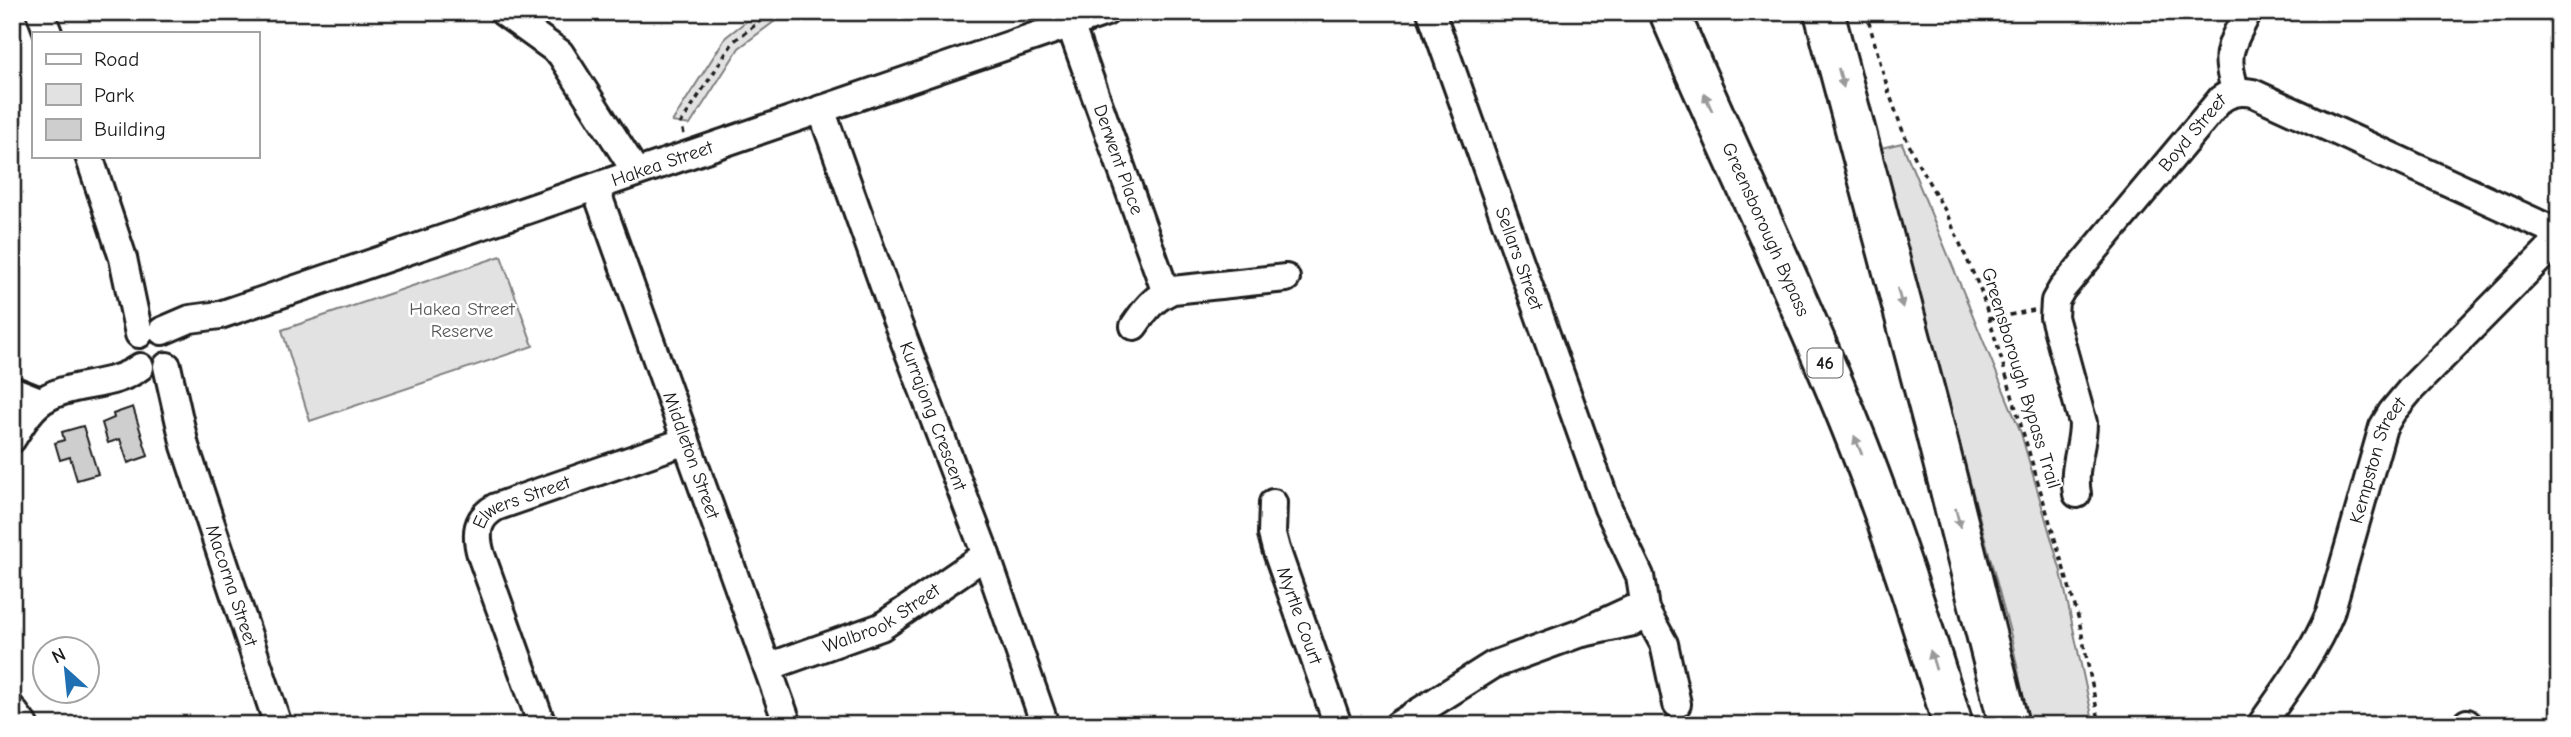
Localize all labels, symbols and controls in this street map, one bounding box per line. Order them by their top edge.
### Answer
legend [32,32,259,158]
text: Road [94,47,139,71]
one-way arrow [1837,68,1847,89]
text: Park [94,83,134,107]
street label: Boyd Street [2154,88,2230,176]
one-way arrow [1702,92,1714,112]
street label: Derwent Place [1089,102,1148,218]
text: Building [94,117,166,141]
street label: Hakea Street [609,136,716,191]
street label: Greensborough Bypass [1717,139,1814,320]
street label: Sellars Street [1491,204,1548,314]
street label: Greensborough Bypass Trail [1977,265,2065,491]
one-way arrow [1895,287,1906,309]
park label: Hakea Street Reserve [409,298,515,342]
street label: Kurrajong Crescent [895,339,972,494]
road number: 46 [1808,348,1842,377]
street label: Middleton Street [658,389,724,522]
street label: Kempston Street [2345,392,2411,526]
one-way arrow [1853,434,1864,455]
street label: Elwers Street [468,471,574,532]
one-way arrow [1953,507,1964,529]
street label: Macorna Street [201,522,262,650]
street label: Myrtle Court [1272,564,1327,668]
street label: Walbrook Street [820,579,945,658]
north arrow [32,636,102,706]
text: N [48,643,69,668]
one-way arrow [1927,649,1938,670]

